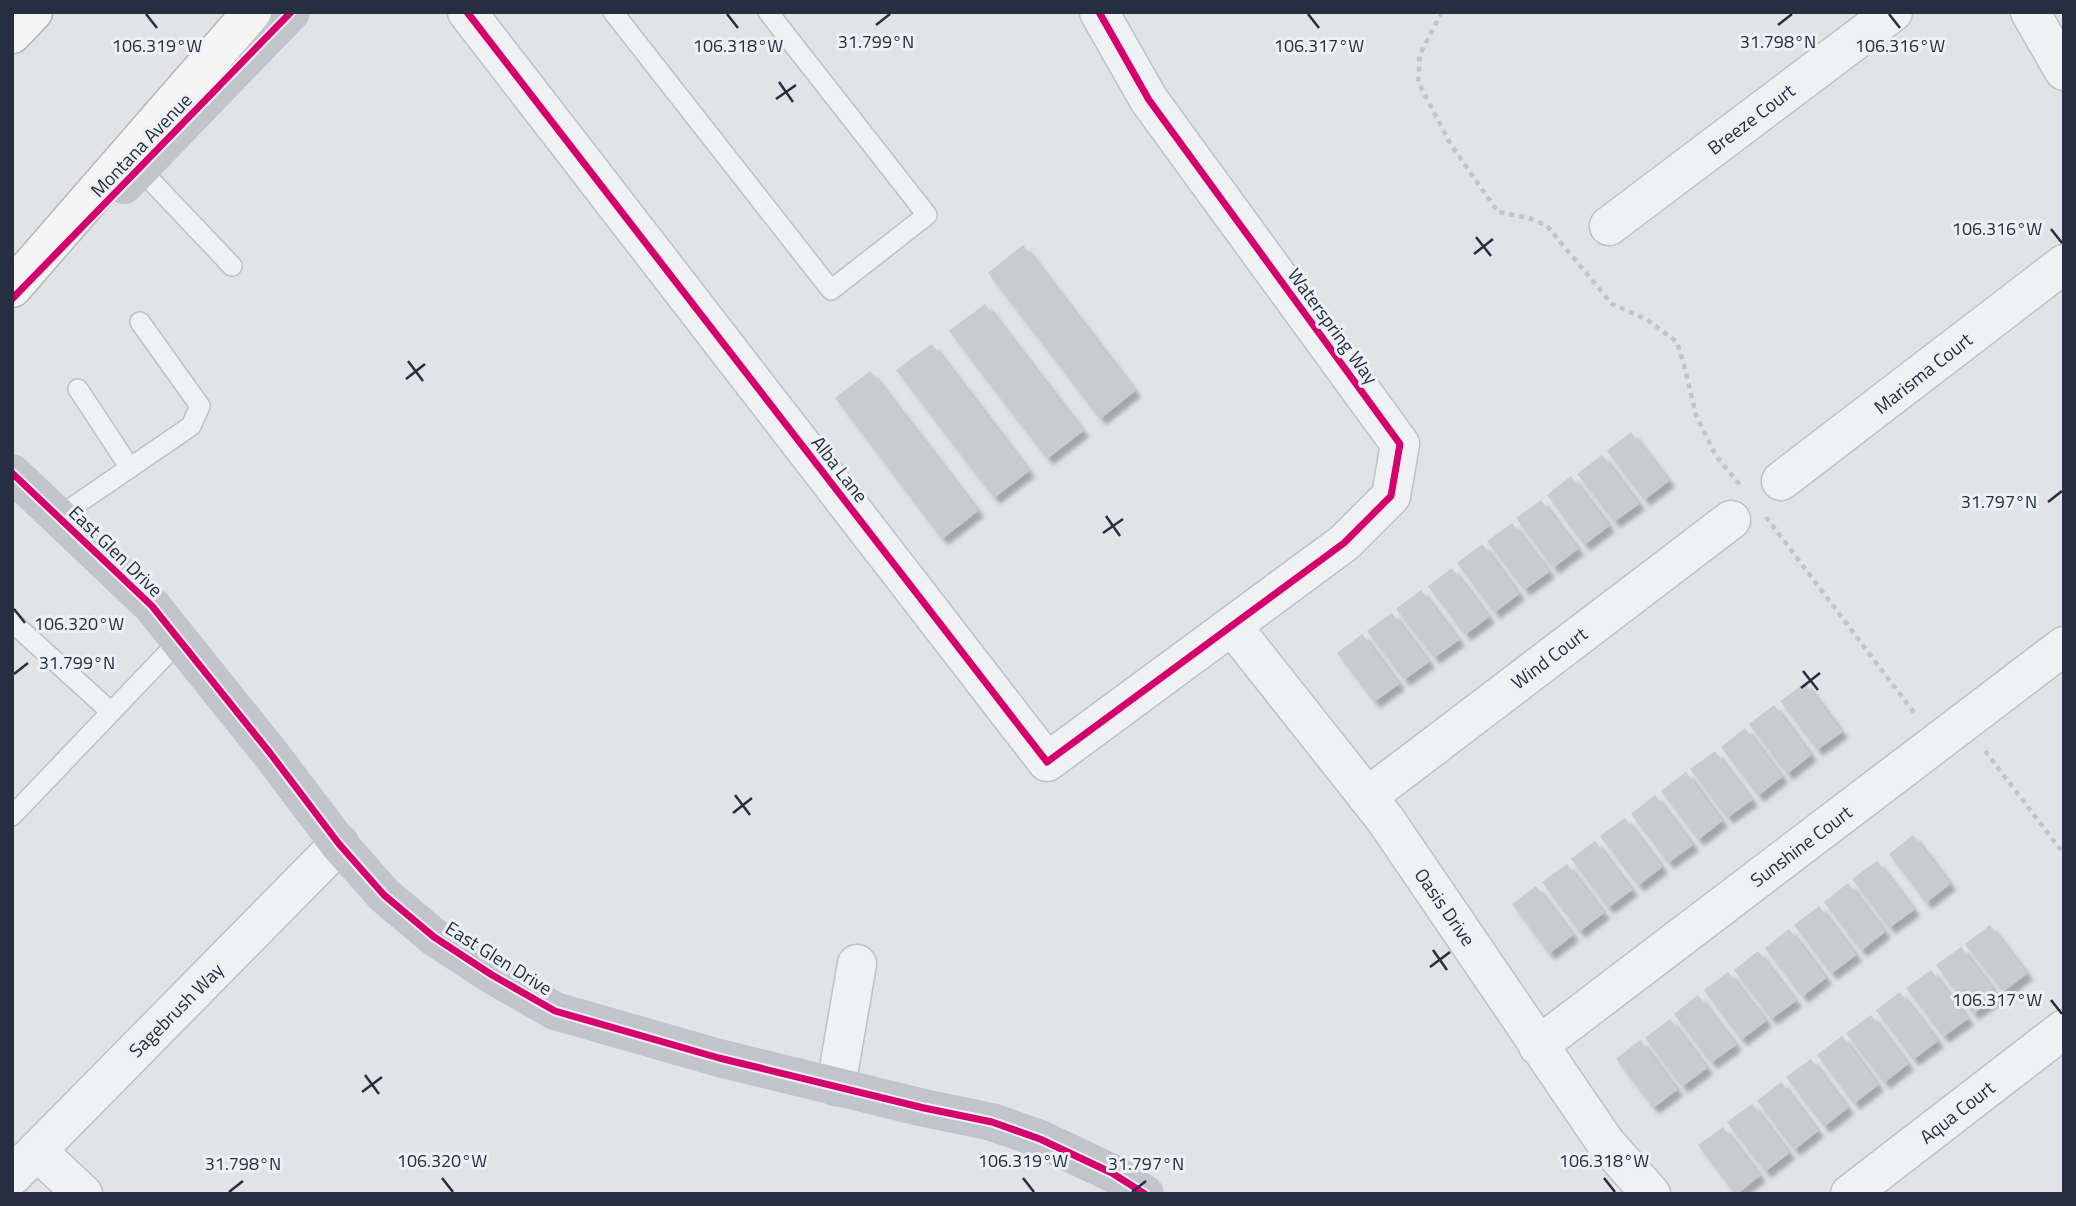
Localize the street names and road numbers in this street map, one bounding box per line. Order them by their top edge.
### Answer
street label: Breeze Court [1701,76,1801,161]
street label: Montana Avenue [83,86,198,203]
street label: Waterspring Way [1281,261,1386,390]
street label: Marisma Court [1867,325,1978,420]
street label: Alba Lane [805,429,876,508]
street label: East Glen Drive [63,498,170,603]
street label: Wind Court [1504,619,1593,696]
street label: Sunshine Court [1744,797,1858,894]
street label: Oasis Drive [1408,862,1483,952]
street label: East Glen Drive [440,913,558,1002]
street label: Sagebrush Way [121,955,230,1064]
street label: Aqua Court [1913,1073,2001,1150]

